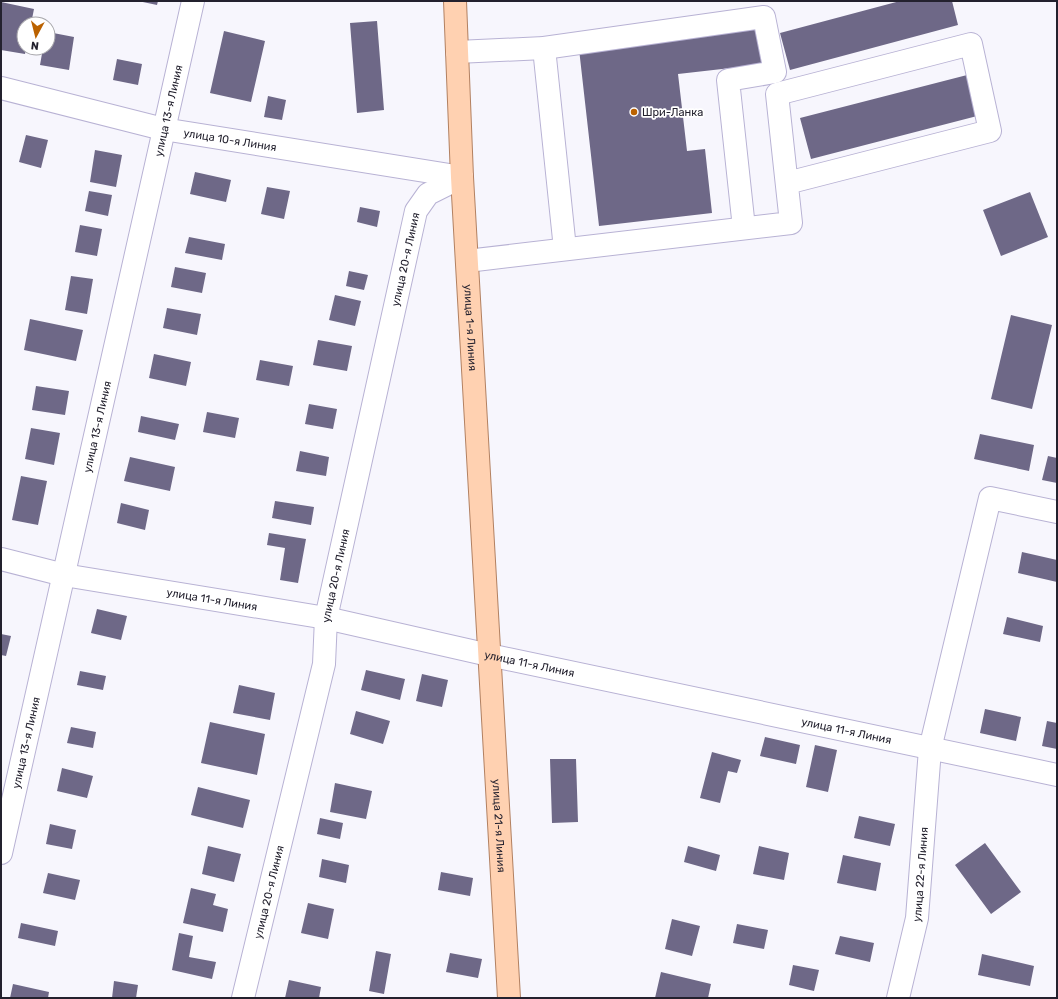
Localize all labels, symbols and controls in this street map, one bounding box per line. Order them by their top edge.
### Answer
north arrow [16,16,56,56]
text: N [30,38,40,52]
street label: улица 13-я Линия [152,64,185,158]
place label: Шри-Ланка [642,106,703,119]
marker: Шри-Ланка [629,107,639,117]
street label: улица 10-я Линия [183,126,277,154]
street label: улица 20-я Линия [389,211,422,308]
street label: улица 1-я Линия [461,284,479,371]
street label: улица 13-я Линия [81,380,114,474]
street label: улица 20-я Линия [320,528,353,623]
street label: улица 11-я Линия [166,586,258,614]
street label: улица 11-я Линия [483,648,576,680]
street label: улица 13-я Линия [10,696,43,790]
street label: улица 11-я Линия [800,715,893,747]
street label: улица 21-я Линия [489,779,508,873]
street label: улица 22-я Линия [910,827,931,923]
street label: улица 20-я Линия [252,844,287,940]

